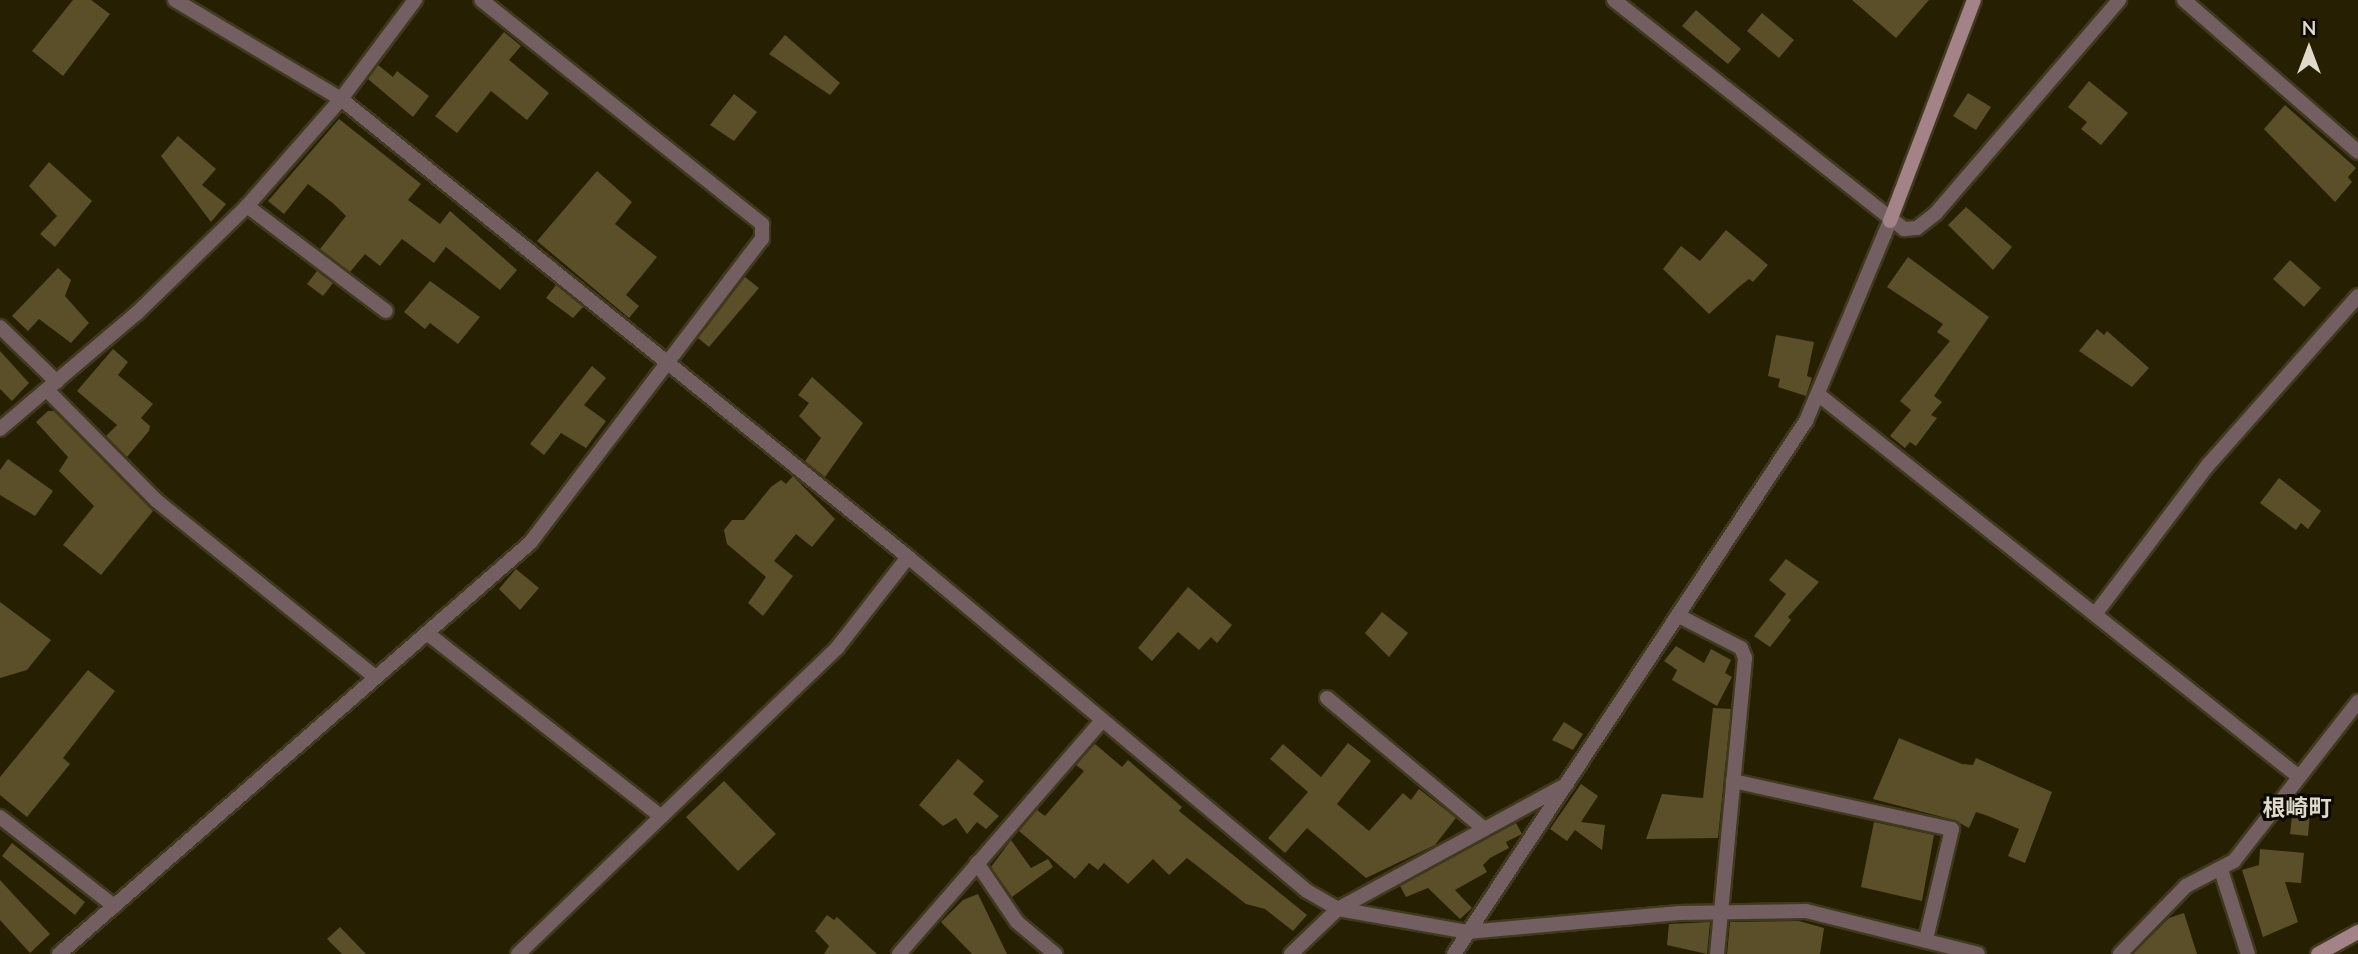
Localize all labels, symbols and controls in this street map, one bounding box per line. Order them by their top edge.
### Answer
north arrow [2274,14,2344,84]
text: N [2302,16,2316,39]
district label: 根崎町 [2263,793,2331,821]

